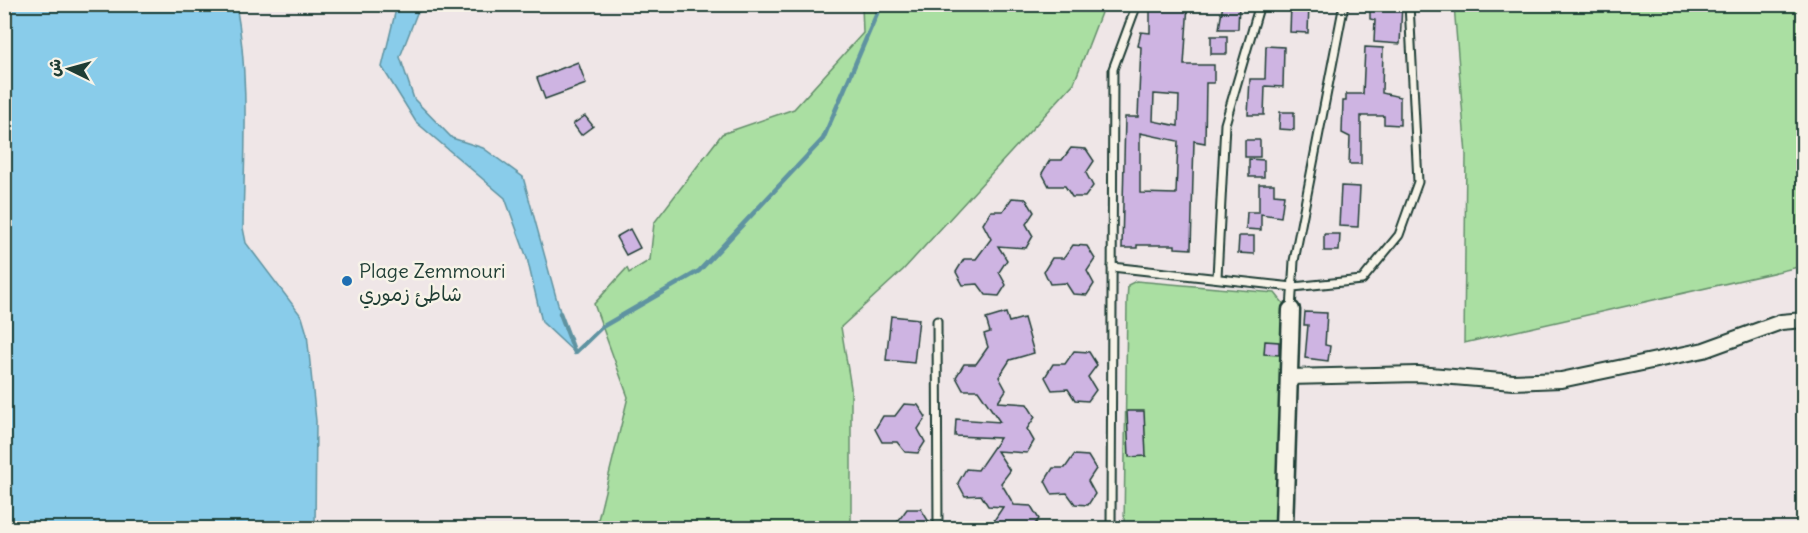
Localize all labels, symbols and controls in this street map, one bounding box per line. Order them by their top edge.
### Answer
north arrow [39,39,99,99]
text: ش [43,58,65,77]
place label: Plage Zemmouri شاطئ زموري [359,258,506,309]
marker: Plage Zemmouri شاطئ زموري [340,274,354,288]

